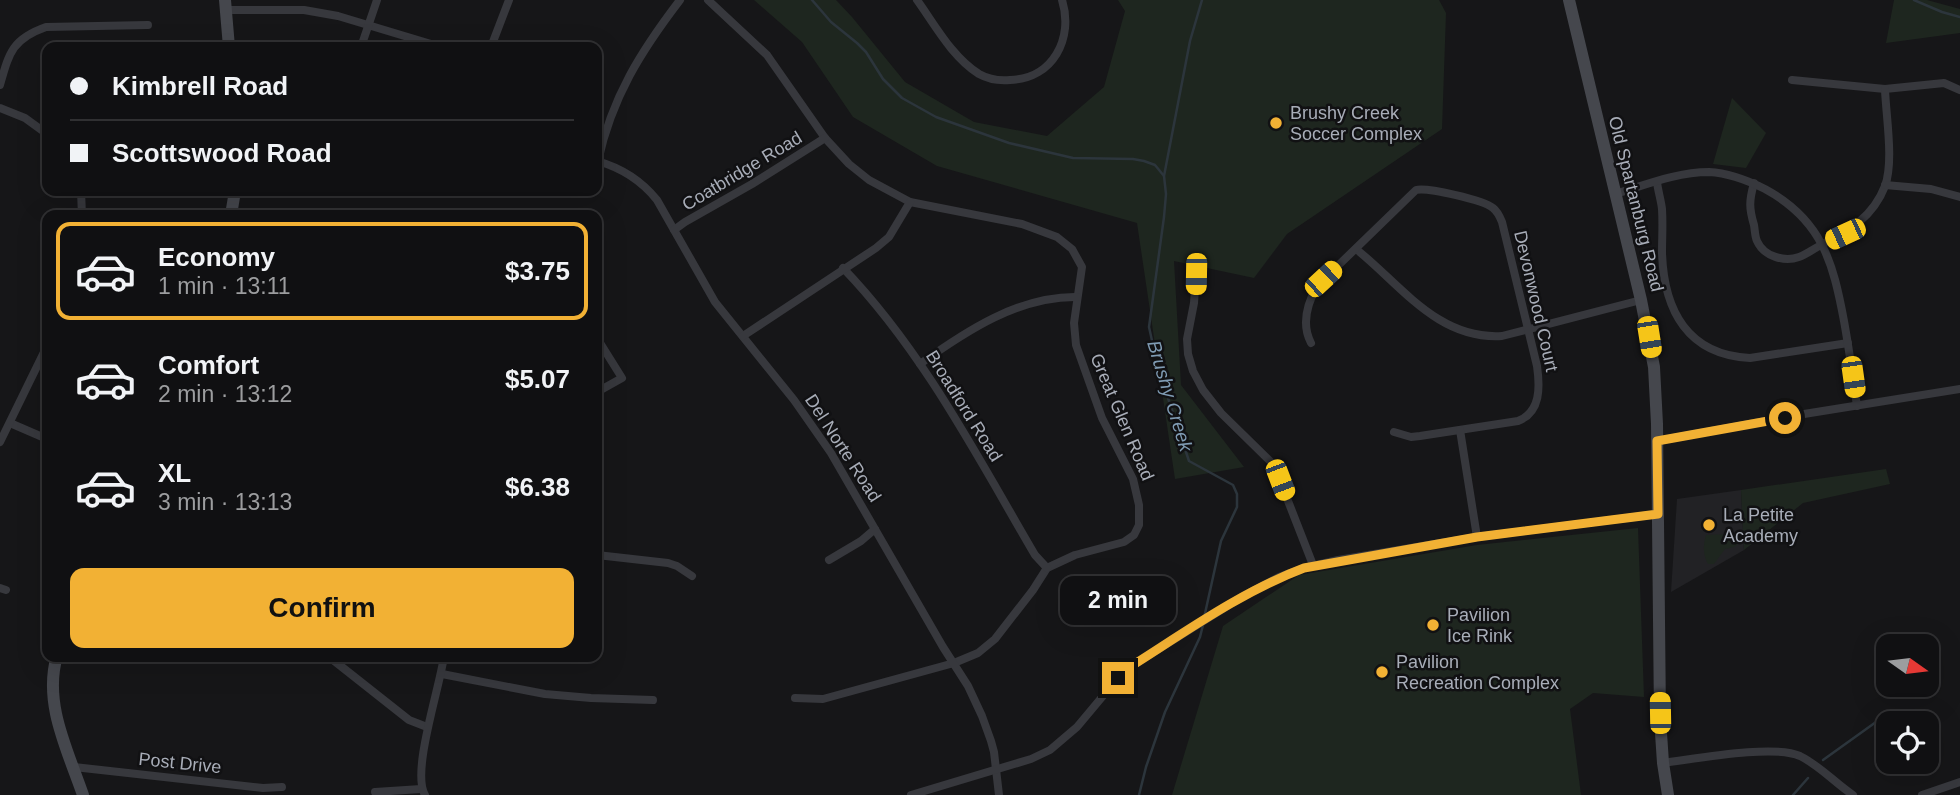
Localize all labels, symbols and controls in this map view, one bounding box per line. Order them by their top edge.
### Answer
text: Kimbrell Road [112,71,288,101]
place label: Brushy Creek Soccer Complex [1290,103,1422,144]
street label: Old Spartanburg Road [1605,114,1667,294]
marker: Brushy Creek Soccer Complex [1268,115,1284,131]
street label: Coatbridge Road [679,127,805,215]
text: Scottswood Road [112,138,332,168]
car [1822,216,1869,252]
street label: Devonwood Court [1510,229,1562,373]
icon: car [74,240,137,303]
text: Economy [158,242,275,272]
car [1186,253,1207,295]
text: $3.75 [505,256,570,286]
car [1301,257,1346,301]
text: 1 min · 13:11 [158,273,291,299]
car [1636,315,1663,359]
water label: Brushy Creek [1143,338,1197,456]
street label: Broadford Road [922,347,1006,465]
icon: car [74,348,137,411]
text: Comfort [158,350,259,380]
street label: Great Glen Road [1086,350,1158,484]
car [1840,355,1867,399]
text: $5.07 [505,364,570,394]
text: 2 min · 13:12 [158,381,292,407]
street label: Del Norte Road [801,391,885,505]
route start [1769,402,1801,434]
icon: car [74,456,137,519]
car [1263,457,1298,503]
text: XL [158,458,191,488]
text: $6.38 [505,472,570,502]
text: 3 min · 13:13 [158,489,292,515]
place label: La Petite Academy [1723,505,1798,546]
marker: La Petite Academy [1701,517,1717,533]
button: Confirm [70,568,574,648]
callout: 2 min [1060,576,1176,626]
text: 2 min [1088,587,1148,613]
place label: Pavilion Ice Rink [1447,605,1513,646]
marker: Pavilion Ice Rink [1425,617,1441,633]
north arrow [1876,634,1939,696]
map controls [1876,634,1939,774]
place label: Pavilion Recreation Complex [1396,652,1559,693]
route end [1102,662,1134,694]
marker: Pavilion Recreation Complex [1374,664,1390,680]
car [1650,692,1671,734]
button: locate [1876,711,1939,774]
street label: Post Drive [138,749,222,777]

